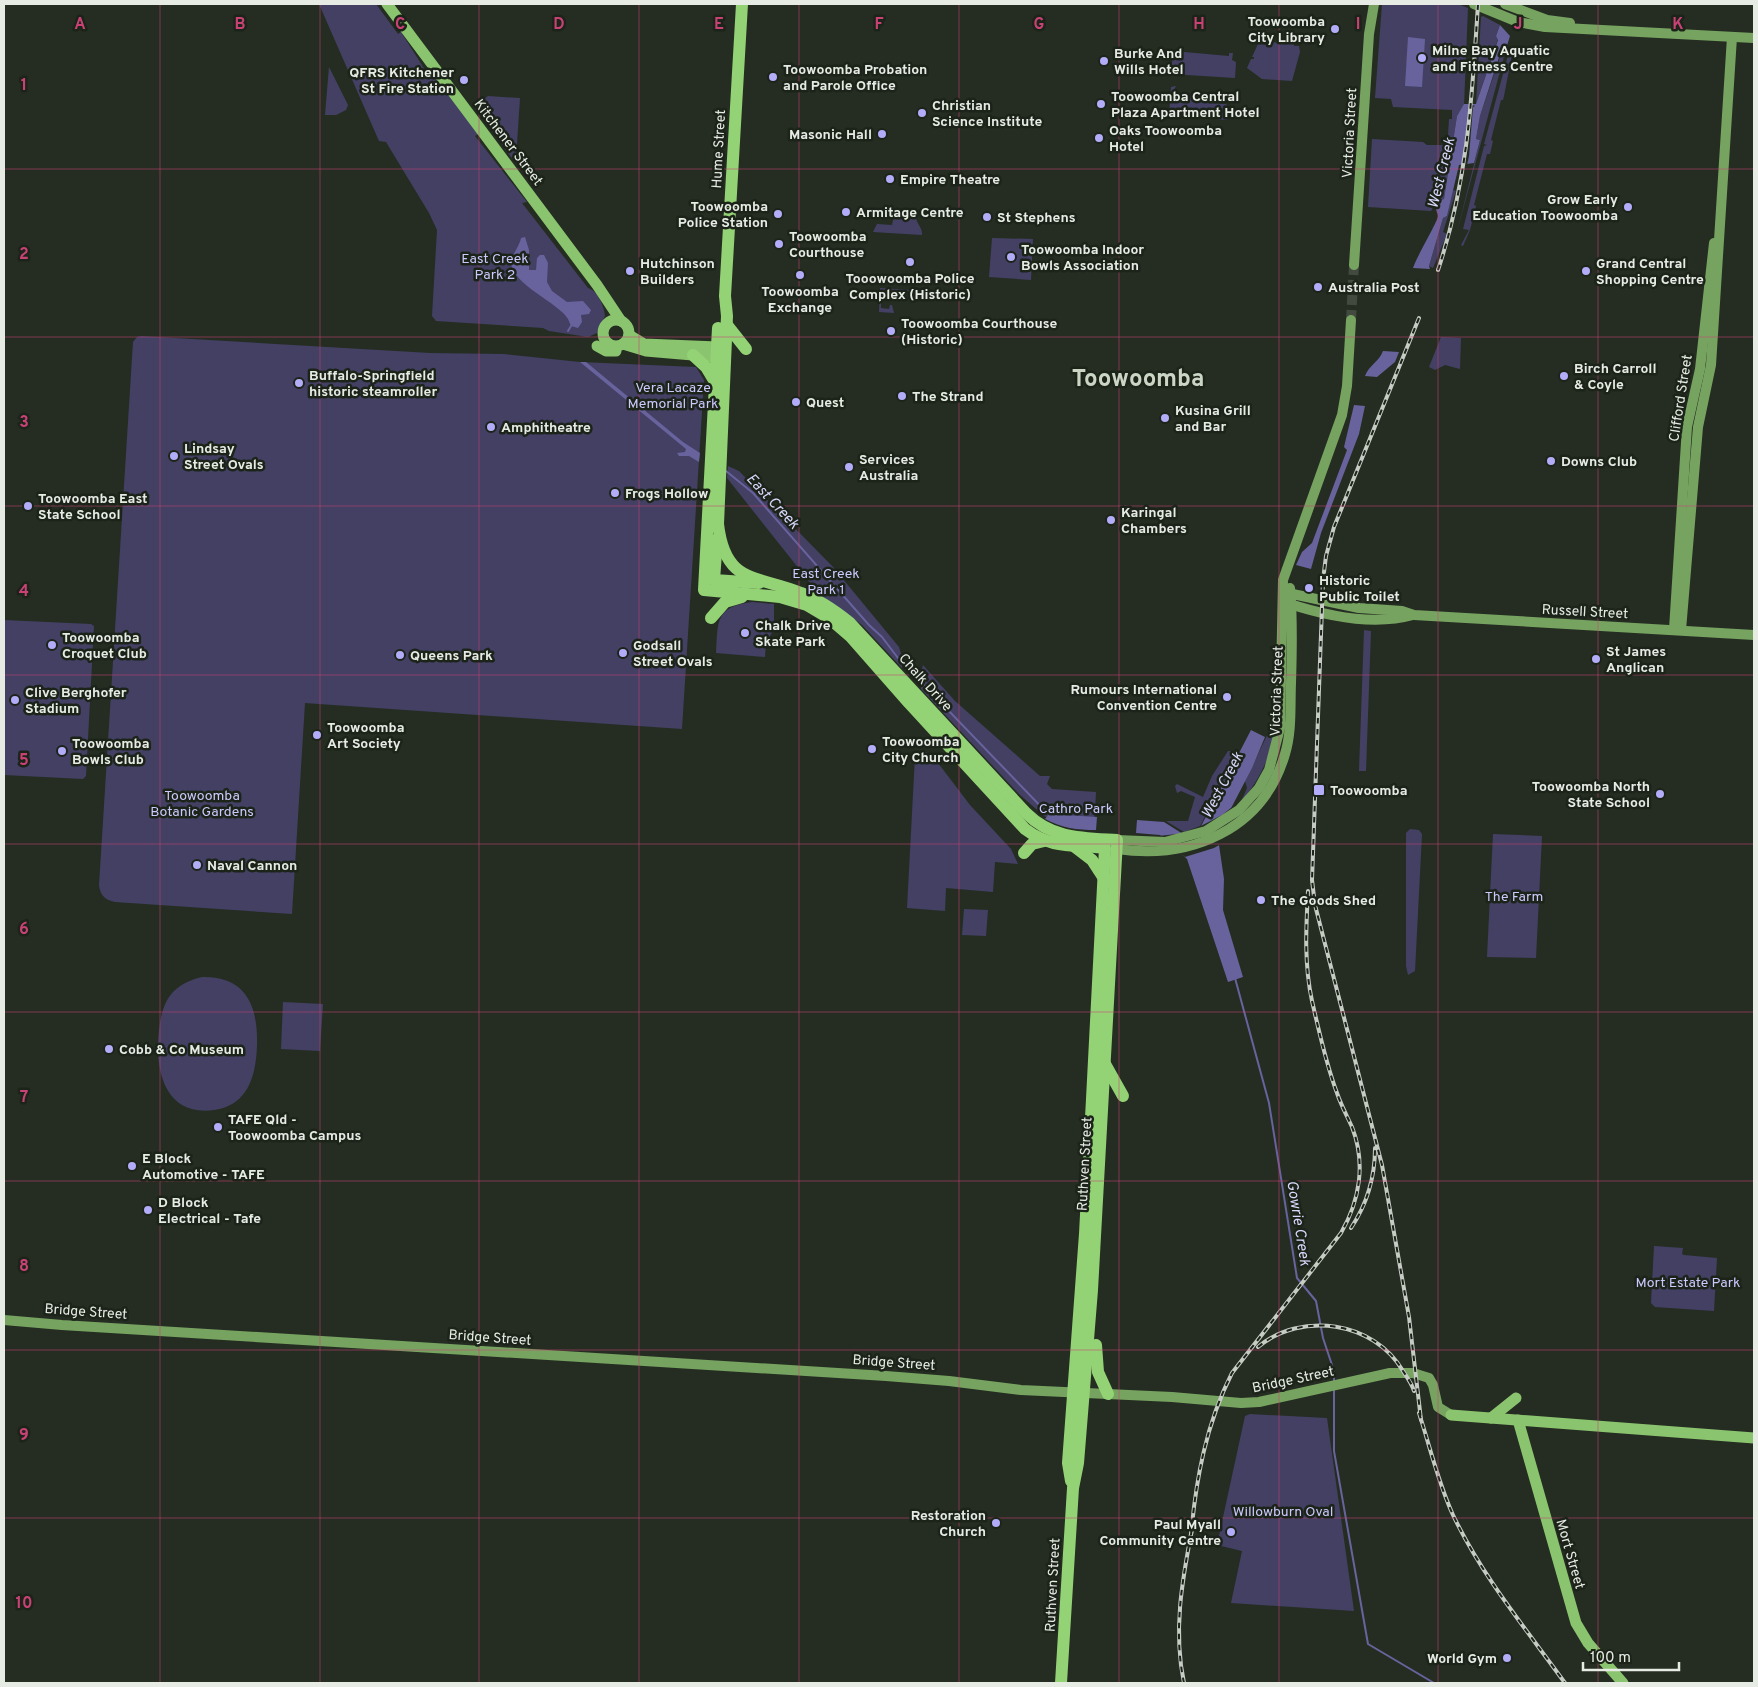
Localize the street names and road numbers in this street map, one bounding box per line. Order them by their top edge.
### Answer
street label: Victoria Street [1340,87,1361,179]
street label: Kitchener Street [470,96,546,189]
street label: Hume Street [709,109,730,189]
street label: Clifford Street [1666,353,1697,443]
street label: Russell Street [1541,602,1629,623]
street label: Victoria Street [1267,645,1288,737]
street label: Chalk Drive [895,651,955,715]
street label: Ruthven Street [1075,1117,1096,1212]
street label: Bridge Street [44,1301,128,1324]
street label: Bridge Street [448,1327,532,1350]
street label: Bridge Street [852,1352,936,1375]
street label: Bridge Street [1251,1364,1336,1397]
street label: Mort Street [1551,1518,1588,1591]
street label: Ruthven Street [1043,1538,1064,1633]

